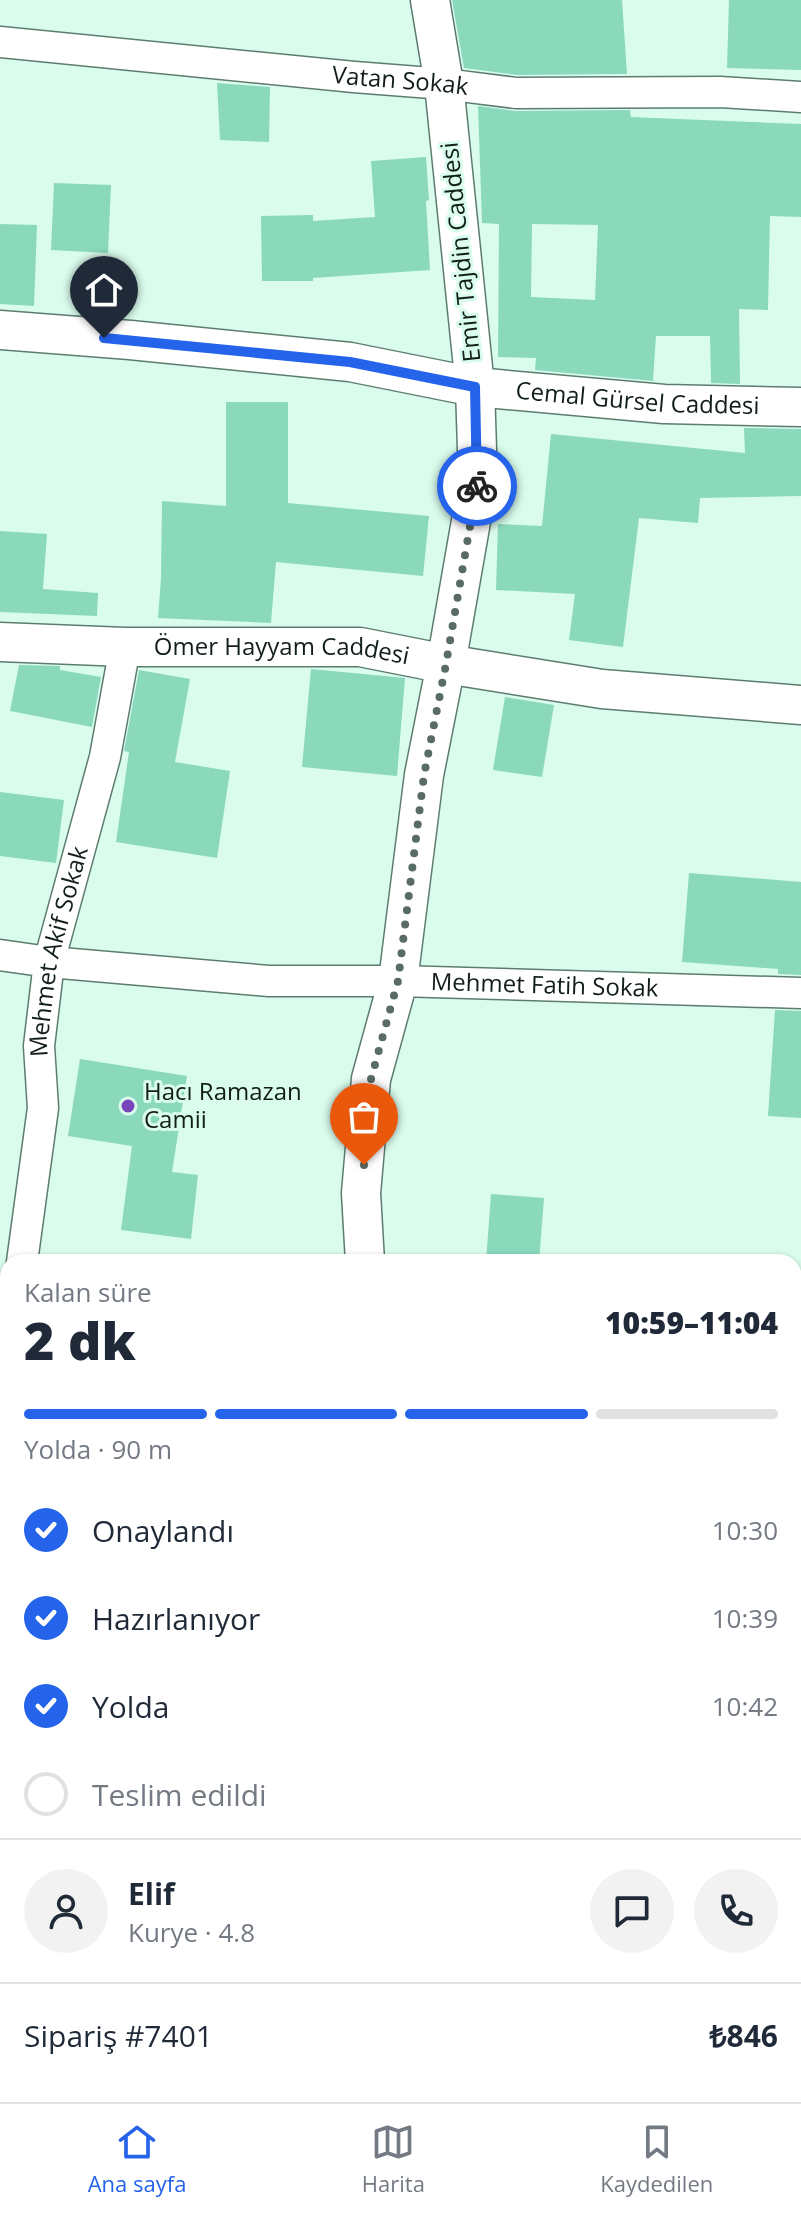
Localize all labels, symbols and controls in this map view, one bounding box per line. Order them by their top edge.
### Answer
street label: Vatan Sokak [331,57,471,102]
street label: Emir Tajdin Caddesi [432,141,487,364]
pin [70,256,138,338]
icon: home [82,268,126,312]
street label: Cemal Gürsel Caddesi [514,373,760,421]
courier [437,446,517,526]
icon: bike [455,464,499,508]
street label: Ömer Hayyam Caddesi [154,629,413,671]
street label: Mehmet Akif Sokak [20,842,95,1058]
street label: Mehmet Fatih Sokak [430,964,659,1004]
place label: Hacı Ramazan Camii [144,1074,302,1135]
pin [330,1083,398,1165]
icon: bag [342,1095,386,1139]
marker: Hacı Ramazan Camii [119,1097,137,1115]
text: Kalan süre [24,1274,152,1310]
text: 10:59–11:04 [605,1302,778,1343]
text: 2 dk [24,1304,136,1375]
text: Yolda · 90 m [24,1431,172,1467]
icon: check [24,1508,68,1552]
text: Onaylandı [92,1510,234,1551]
text: 10:30 [712,1512,778,1548]
icon: check [24,1596,68,1640]
text: Hazırlanıyor [92,1598,260,1639]
text: 10:39 [712,1600,778,1636]
icon: check [24,1684,68,1728]
text: Yolda [92,1686,169,1727]
text: 10:42 [712,1688,778,1724]
text: Teslim edildi [92,1774,267,1815]
button: person [24,1869,108,1953]
button: chat [590,1869,674,1953]
button: phone [694,1869,778,1953]
text: Elif [128,1873,175,1914]
text: Kurye · 4.8 [128,1914,255,1950]
text: Sipariş #7401 [24,2015,213,2056]
text: ₺846 [709,2015,778,2056]
tab: Ana sayfa [88,2120,186,2198]
tab: Harita [362,2120,425,2198]
tab: Kaydedilen [600,2120,713,2198]

